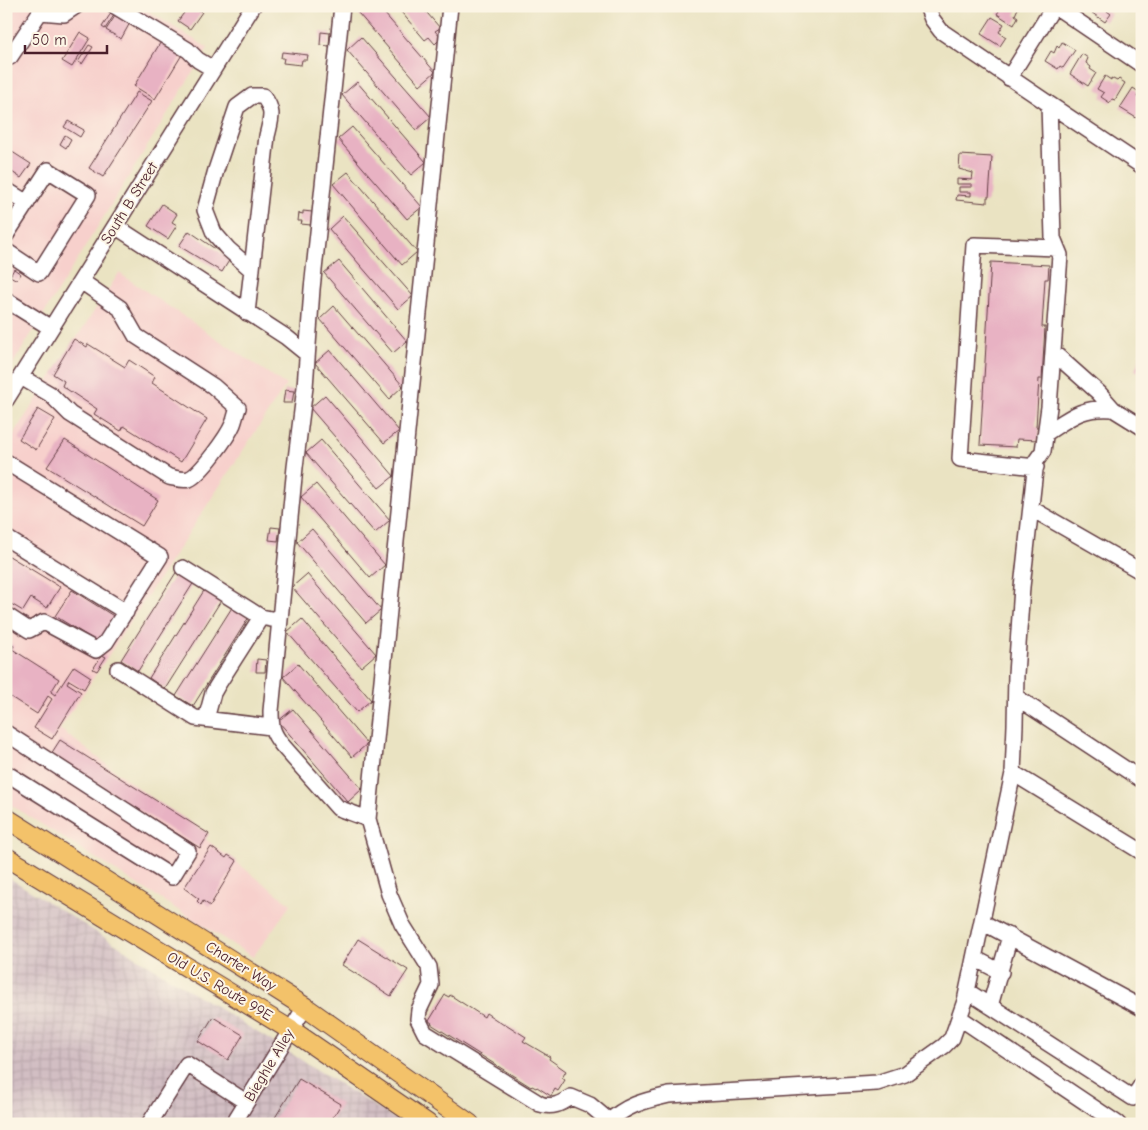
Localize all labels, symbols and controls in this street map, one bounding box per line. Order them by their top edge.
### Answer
scale bar [25,22,108,54]
text: 50 m [32,31,67,49]
street label: South B Street [97,158,162,247]
street label: Charter Way [202,937,280,995]
street label: Old U.S. Route 99E [164,947,276,1025]
street label: Bieghle Alley [240,1025,298,1105]

